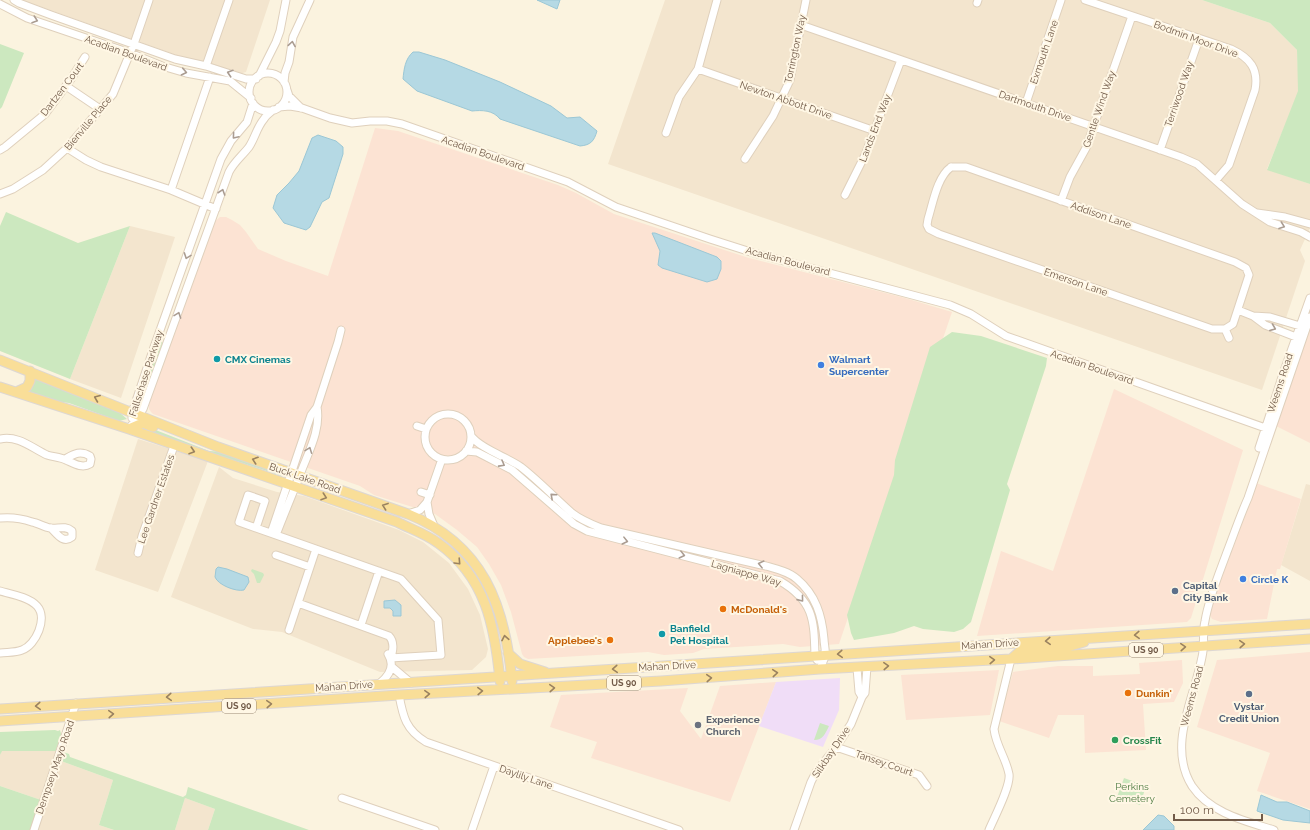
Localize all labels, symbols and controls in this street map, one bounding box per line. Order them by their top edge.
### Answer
street label: Torrington Way [782,13,808,84]
one-way arrow [31,16,38,24]
street label: Exmouth Lane [1028,18,1060,85]
street label: Bodmin Moor Drive [1152,19,1240,59]
street label: Acadian Boulevard [83,33,169,73]
one-way arrow [287,41,296,48]
street label: Terriwood Way [1163,59,1196,128]
street label: Dartzen Court [38,60,86,118]
one-way arrow [181,67,187,75]
street label: Gentle Wind Way [1081,69,1117,149]
one-way arrow [227,70,234,78]
street label: Newton Abbott Drive [738,79,834,121]
street label: Dartmouth Drive [997,88,1073,124]
street label: Lands End Way [857,92,893,163]
street label: Bienville Place [62,94,114,152]
one-way arrow [232,131,239,139]
street label: Acadian Boulevard [440,134,526,172]
one-way arrow [217,189,226,196]
street label: Addison Lane [1069,199,1133,231]
one-way arrow [1278,221,1285,230]
street label: Acadian Boulevard [745,244,831,278]
one-way arrow [183,253,191,260]
street label: Emerson Lane [1043,266,1109,298]
one-way arrow [174,311,182,318]
one-way arrow [1270,324,1277,332]
street label: Fallschase Parkway [127,328,165,418]
street label: Acadian Boulevard [1049,348,1135,386]
street label: Weems Road [1265,352,1295,414]
marker: CMX Cinemas [212,354,222,364]
place label: CMX Cinemas [225,354,291,365]
place label: Walmart Supercenter [829,354,889,377]
marker: Walmart Supercenter [816,360,826,370]
one-way arrow [93,395,100,403]
one-way arrow [188,447,195,455]
one-way arrow [305,447,313,454]
street label: Lee Gardner Estates [136,453,176,545]
one-way arrow [251,457,258,465]
one-way arrow [498,460,505,467]
street label: Buck Lake Road [268,461,342,495]
one-way arrow [320,492,327,501]
one-way arrow [551,494,558,501]
one-way arrow [382,502,389,510]
one-way arrow [622,536,628,544]
one-way arrow [678,550,685,559]
one-way arrow [453,557,461,565]
street label: Lagniappe Way [710,558,783,588]
one-way arrow [758,561,764,569]
marker: Circle K [1238,574,1248,584]
place label: Circle K [1251,574,1288,585]
place label: Capital City Bank [1183,580,1228,603]
marker: Capital City Bank [1170,586,1180,596]
one-way arrow [797,594,804,601]
marker: McDonald's [718,604,728,614]
place label: McDonald's [731,604,787,615]
place label: Banfield Pet Hospital [670,623,729,646]
marker: Banfield Pet Hospital [657,629,667,639]
one-way arrow [1134,631,1140,640]
one-way arrow [502,634,510,641]
place label: Applebee's [548,635,602,646]
marker: Applebee's [605,635,615,645]
street label: Mahan Drive [961,636,1019,651]
one-way arrow [1045,636,1051,645]
one-way arrow [1239,639,1245,648]
road number: US 90 [1129,643,1163,657]
one-way arrow [1180,643,1186,652]
one-way arrow [837,650,843,659]
one-way arrow [989,656,995,664]
street label: Mahan Drive [638,659,696,673]
one-way arrow [883,662,889,671]
one-way arrow [612,665,618,673]
street label: Weems Road [1179,665,1205,727]
one-way arrow [772,668,778,677]
one-way arrow [706,673,712,682]
road number: US 90 [607,676,641,690]
street label: Mahan Drive [315,678,373,693]
one-way arrow [549,683,555,692]
one-way arrow [477,687,483,696]
marker: Dunkin' [1123,688,1133,698]
place label: Dunkin' [1136,688,1172,699]
marker: Vystar Credit Union [1244,689,1254,699]
one-way arrow [424,690,430,698]
one-way arrow [166,693,172,702]
road number: US 90 [222,699,256,713]
one-way arrow [266,700,272,709]
place label: Vystar Credit Union [1219,701,1279,724]
one-way arrow [35,702,41,711]
one-way arrow [108,710,114,718]
place label: Experience Church [706,714,760,737]
street label: Dempsey Mayo Road [34,719,76,815]
marker: Experience Church [693,720,703,730]
street label: Silkbay Drive [810,724,852,780]
marker: CrossFit [1110,735,1120,745]
place label: CrossFit [1123,735,1162,746]
street label: Tansey Court [854,748,915,778]
street label: Daylily Lane [498,763,554,791]
park label: Perkins Cemetery [1109,781,1155,804]
scale bar [1174,796,1262,822]
text: 100 m [1180,803,1214,817]

